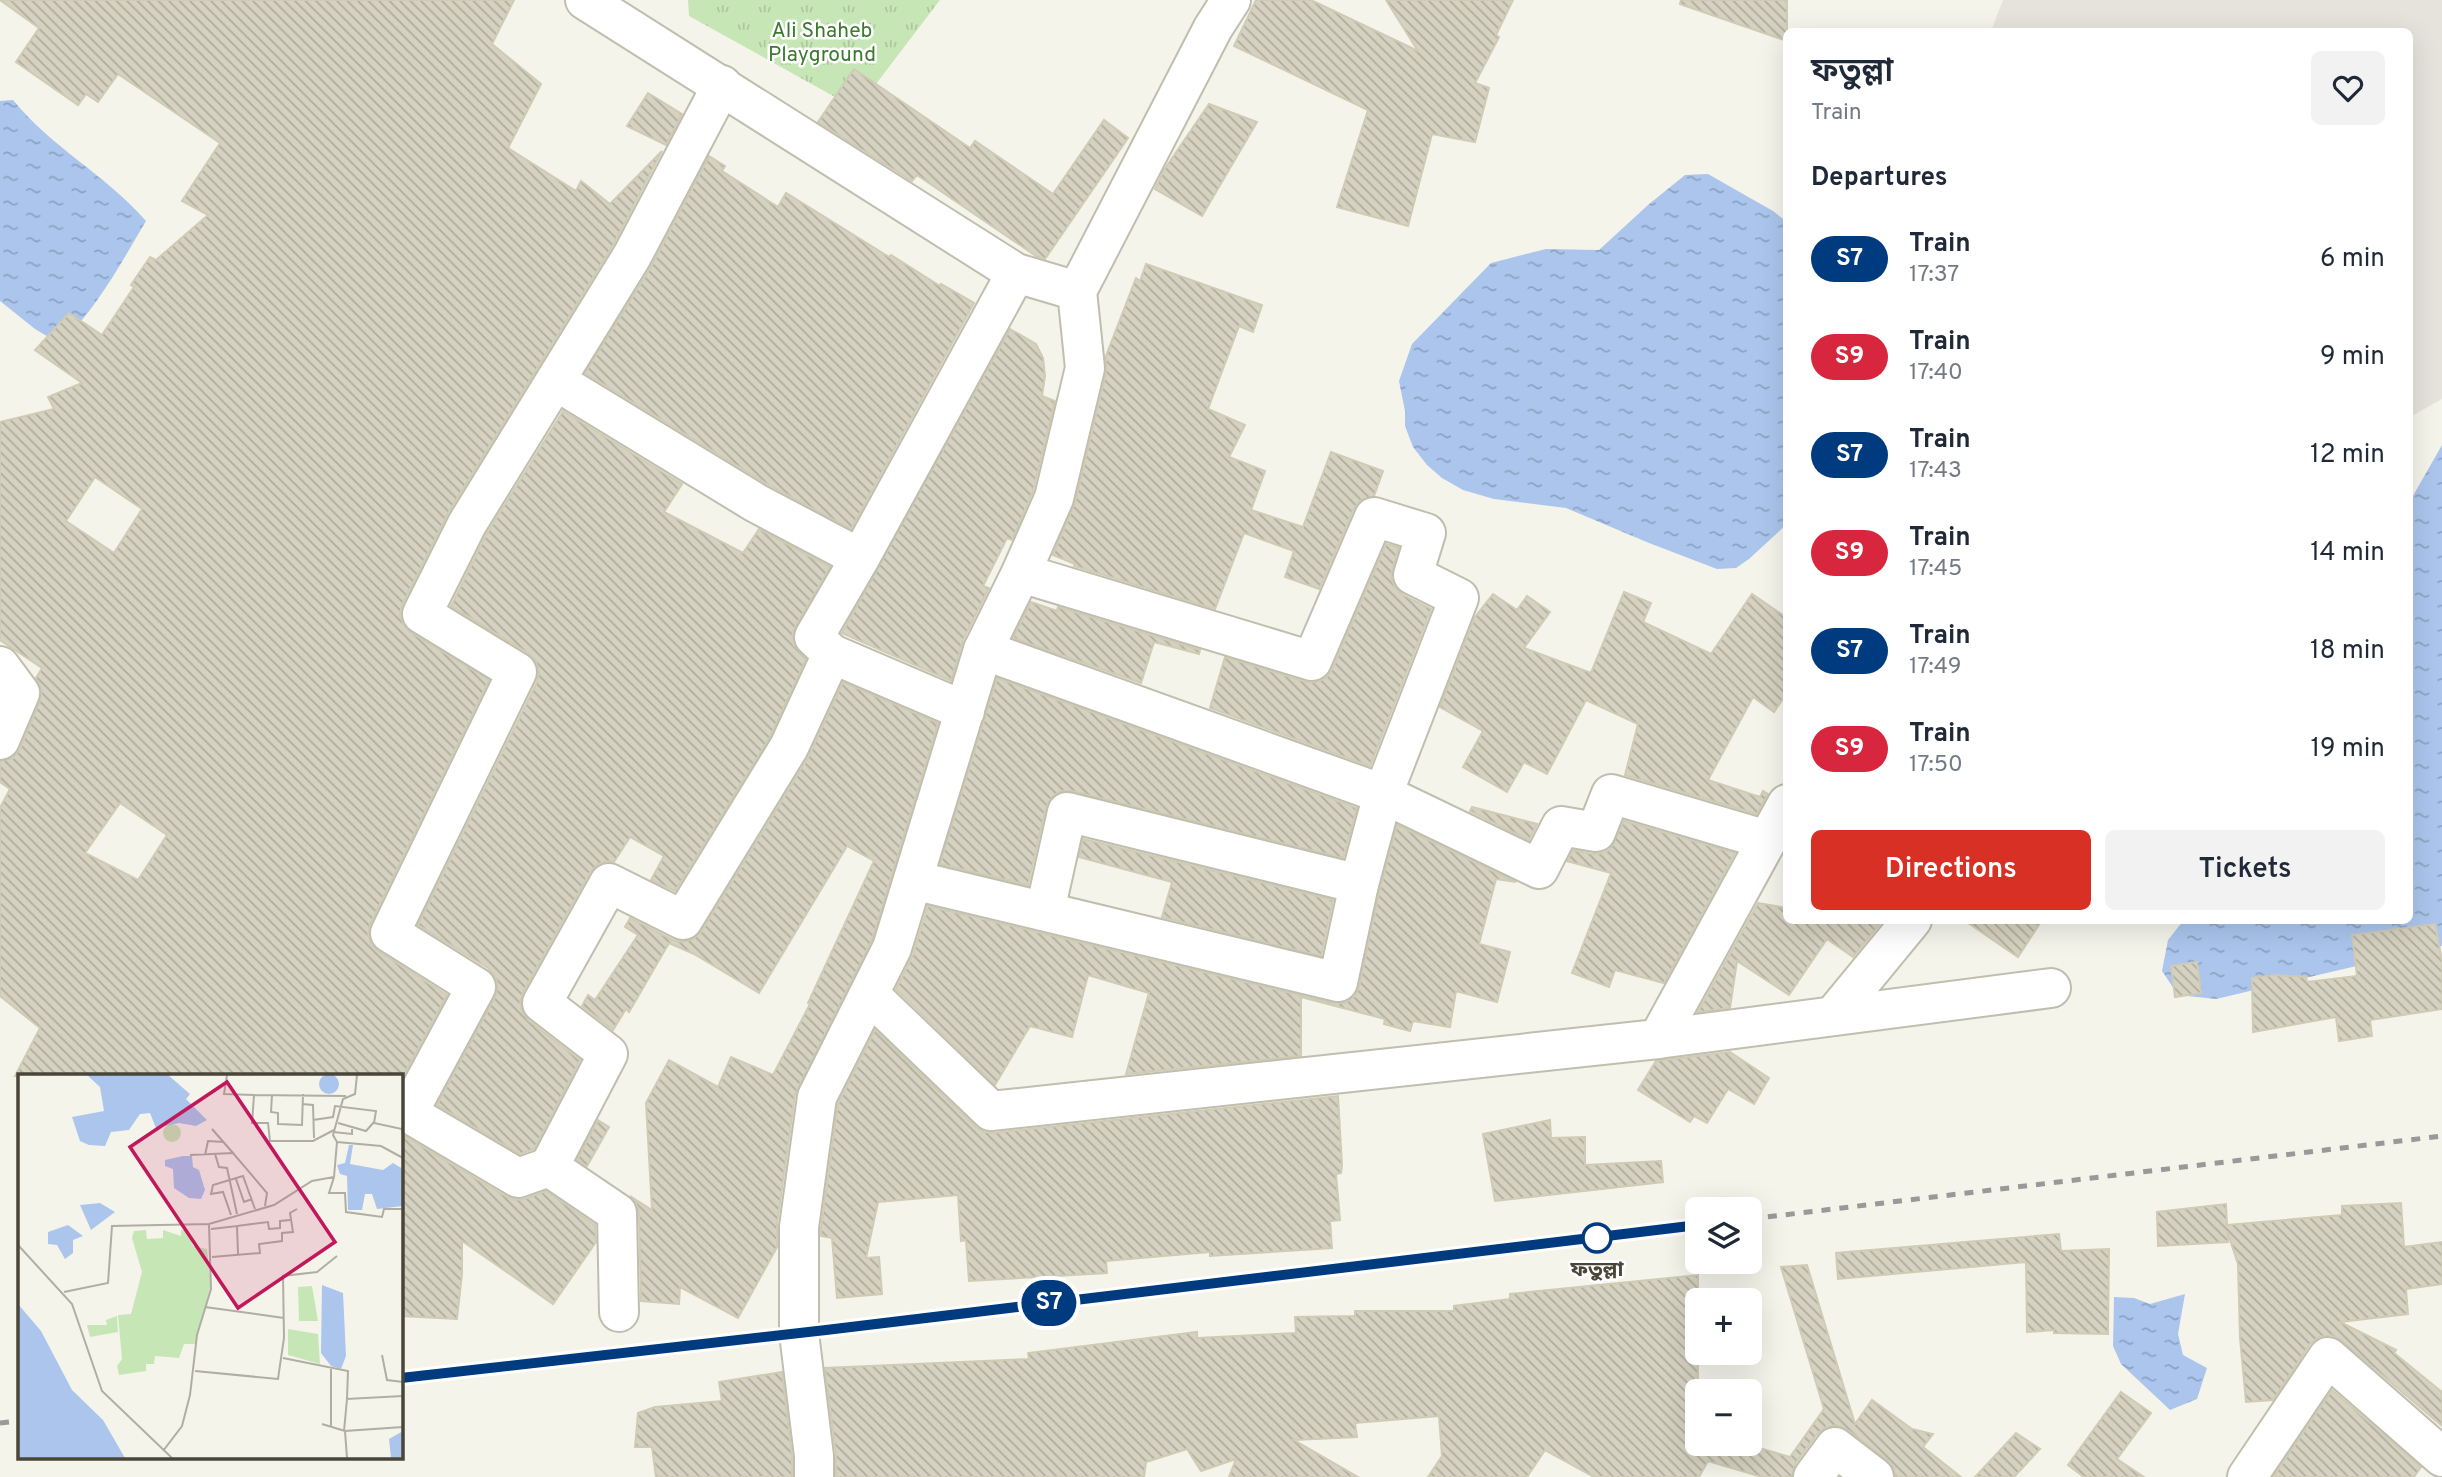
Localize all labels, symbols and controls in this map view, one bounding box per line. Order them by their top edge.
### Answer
park label: Ali Shaheb Playground [768,18,876,69]
button: heart [2311,51,2385,125]
text: ফতুল্লা [1811,52,1893,94]
text: Train [1811,99,1862,128]
text: Departures [1811,162,1948,195]
text: Train [1909,228,1971,261]
text: 6 min [2320,243,2385,276]
text: S7 [1836,244,1863,274]
text: 17:37 [1909,261,1959,290]
text: Train [1909,326,1971,359]
text: 9 min [2320,341,2385,374]
text: S9 [1835,342,1864,372]
text: 17:40 [1909,359,1963,388]
text: Train [1909,424,1971,457]
text: 12 min [2310,439,2385,472]
text: S7 [1836,440,1863,470]
text: 17:43 [1909,457,1962,486]
text: Train [1909,522,1971,555]
text: 14 min [2310,537,2385,570]
text: S9 [1835,538,1864,568]
text: 17:45 [1909,555,1962,584]
text: Train [1909,620,1971,653]
text: 18 min [2310,635,2385,668]
text: S7 [1836,636,1863,666]
text: 17:49 [1909,653,1961,682]
text: Train [1909,718,1971,751]
text: 19 min [2310,733,2385,766]
text: S9 [1835,734,1864,764]
text: 17:50 [1909,751,1963,780]
button: Directions [1811,830,2091,910]
button: Tickets [2105,830,2385,910]
inset map [18,1074,402,1460]
map controls [1685,1197,1762,1456]
button: layers [1685,1197,1762,1274]
marker: ফতুল্লা [1582,1223,1612,1253]
place label: ফতুল্লা [1570,1257,1624,1284]
line badge: S7 [1018,1280,1080,1326]
text: S7 [1035,1288,1063,1318]
button: + [1685,1288,1762,1365]
button: − [1685,1379,1762,1456]

